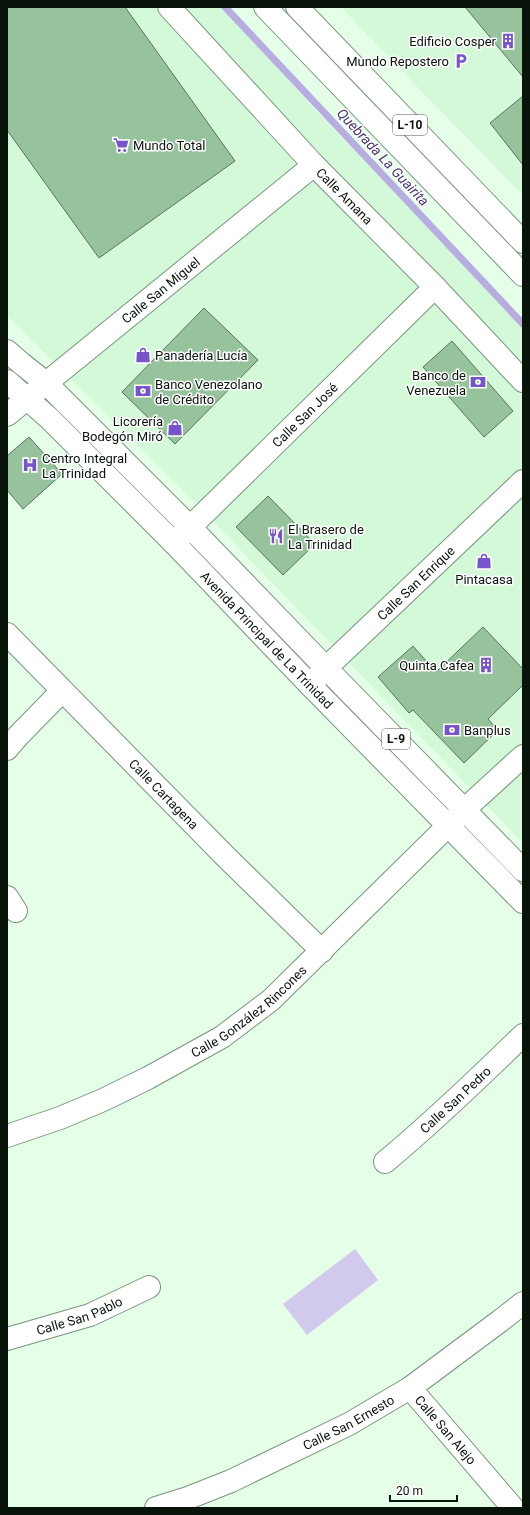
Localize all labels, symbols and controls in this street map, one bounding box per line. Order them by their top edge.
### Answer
building icon: Edificio Cosper [499,32,517,50]
place label: Edificio Cosper [409,34,497,49]
parking icon: Mundo Repostero [452,52,470,70]
place label: Mundo Repostero [346,54,449,69]
water label: Quebrada La Guairita [334,105,432,209]
road number: L-10 [393,115,427,135]
supermarket icon: Mundo Total [112,136,130,154]
place label: Mundo Total [133,138,205,153]
street label: Calle Amana [313,165,375,228]
street label: Calle San Miguel [119,254,203,327]
shop icon: Panadería Lucía [134,346,152,364]
place label: Panadería Lucía [155,348,248,363]
place label: Banco de Venezuela [406,368,466,398]
bank icon: Banco de Venezuela [469,373,487,391]
place label: Banco Venezolano de Crédito [155,377,262,407]
street label: Calle San José [269,380,341,450]
bank icon: Banco Venezolano de Crédito [134,382,152,400]
place label: Licorería Bodegón Miró [82,414,163,444]
shop icon: Licorería Bodegón Miró [166,419,184,437]
place label: Centro Integral La Trinidad [42,451,127,481]
hospital icon: Centro Integral La Trinidad [21,456,39,474]
place label: El Brasero de La Trinidad [288,522,364,552]
restaurant icon: El Brasero de La Trinidad [267,527,285,545]
street label: Calle San Enrique [374,543,458,623]
shop icon: Pintacasa [475,552,493,570]
street label: Avenida Principal de La Trinidad [197,568,336,712]
place label: Pintacasa [455,572,513,587]
building icon: Quinta Cafea [477,656,495,674]
place label: Quinta Cafea [399,658,474,673]
bank icon: Banplus [443,721,461,739]
place label: Banplus [464,723,511,738]
road number: L-9 [382,729,410,749]
street label: Calle Cartagena [126,756,201,832]
street label: Calle González Rincones [189,962,310,1061]
street label: Calle San Pedro [417,1063,494,1136]
street label: Calle San Pablo [35,1294,125,1338]
street label: Calle San Ernesto [300,1392,397,1453]
street label: Calle San Alejo [412,1392,479,1468]
scale bar [390,1477,457,1503]
text: 20 m [396,1484,423,1498]

